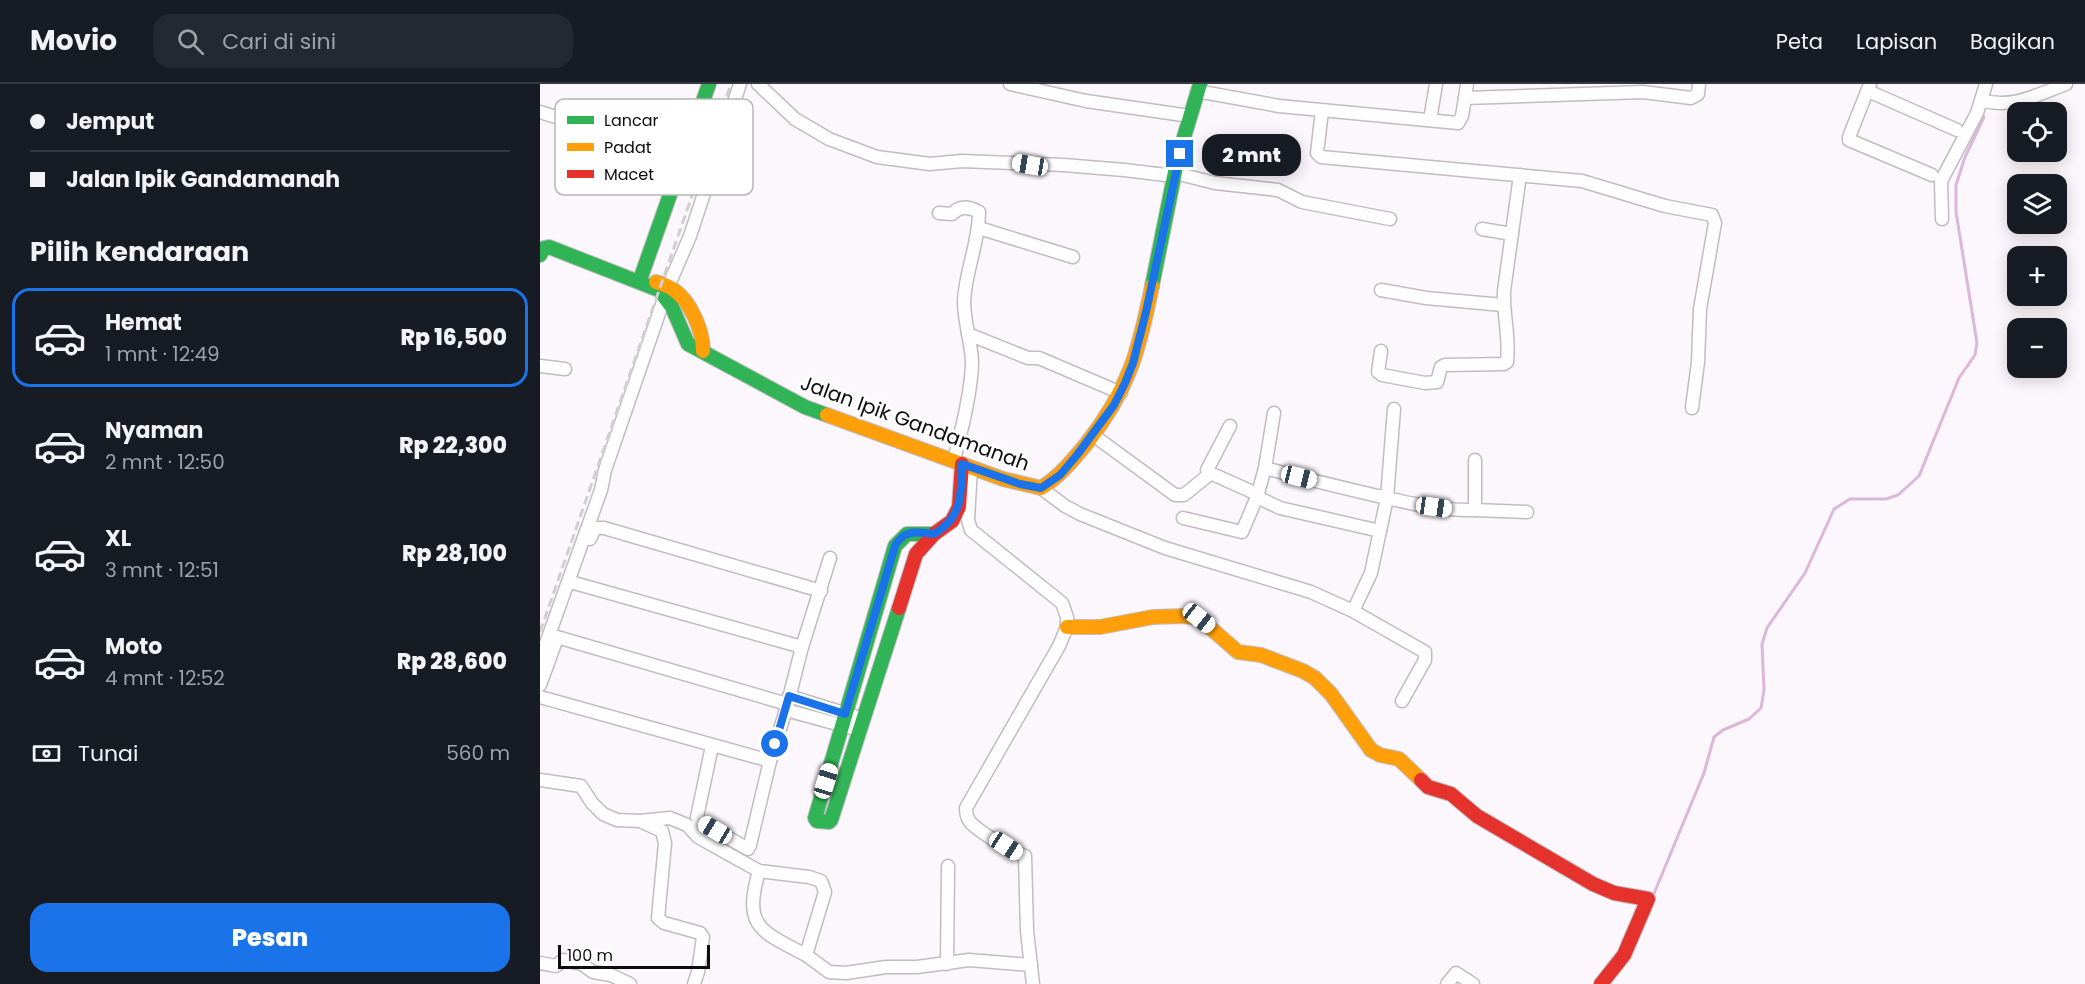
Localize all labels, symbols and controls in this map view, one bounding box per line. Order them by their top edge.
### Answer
search box [153,14,573,68]
text: Movio [30,21,117,60]
icon: search [174,25,207,58]
text: Cari di sini [222,26,336,57]
text: Peta [1776,27,1823,56]
text: Lapisan [1856,27,1937,56]
text: Bagikan [1970,27,2055,56]
legend [555,99,753,195]
map controls [2007,102,2067,378]
button: locate [2007,102,2067,162]
text: Jemput [66,106,154,137]
text: Lancar [604,109,658,132]
callout: 2 mnt [1201,133,1300,175]
text: Padat [604,136,652,159]
route end [1166,140,1193,167]
text: 2 mnt [1222,141,1281,169]
car [1011,153,1049,177]
text: Macet [604,163,654,186]
text: Jalan Ipik Gandamanah [66,164,340,195]
button: layers [2007,174,2067,234]
text: Pilih kendaraan [30,233,249,270]
button: + [2007,246,2067,306]
text: Hemat [105,307,182,338]
icon: car [33,311,87,365]
button: − [2007,318,2067,378]
text: Rp 16,500 [401,322,507,353]
text: 1 mnt · 12:49 [105,340,220,368]
street label: Jalan Ipik Gandamanah [797,368,1033,478]
text: Nyaman [105,415,203,446]
icon: car [33,419,87,473]
text: Rp 22,300 [399,430,507,461]
text: 2 mnt · 12:50 [105,448,225,476]
car [1279,464,1319,490]
car [1415,496,1453,518]
text: XL [105,523,131,554]
icon: car [33,527,87,581]
text: Rp 28,100 [402,538,507,569]
text: 3 mnt · 12:51 [105,556,219,584]
car [1179,600,1219,636]
text: Moto [105,631,162,662]
icon: car [33,635,87,689]
text: Rp 28,600 [397,646,507,677]
text: 4 mnt · 12:52 [105,664,225,692]
route start [761,730,788,757]
icon: cash [30,737,63,770]
text: Tunai [78,738,138,769]
text: 560 m [446,739,510,767]
car [812,761,840,801]
car [695,813,735,847]
car [986,829,1026,863]
button: Pesan [30,903,510,972]
scale bar [558,942,710,970]
text: 100 m [567,944,613,967]

